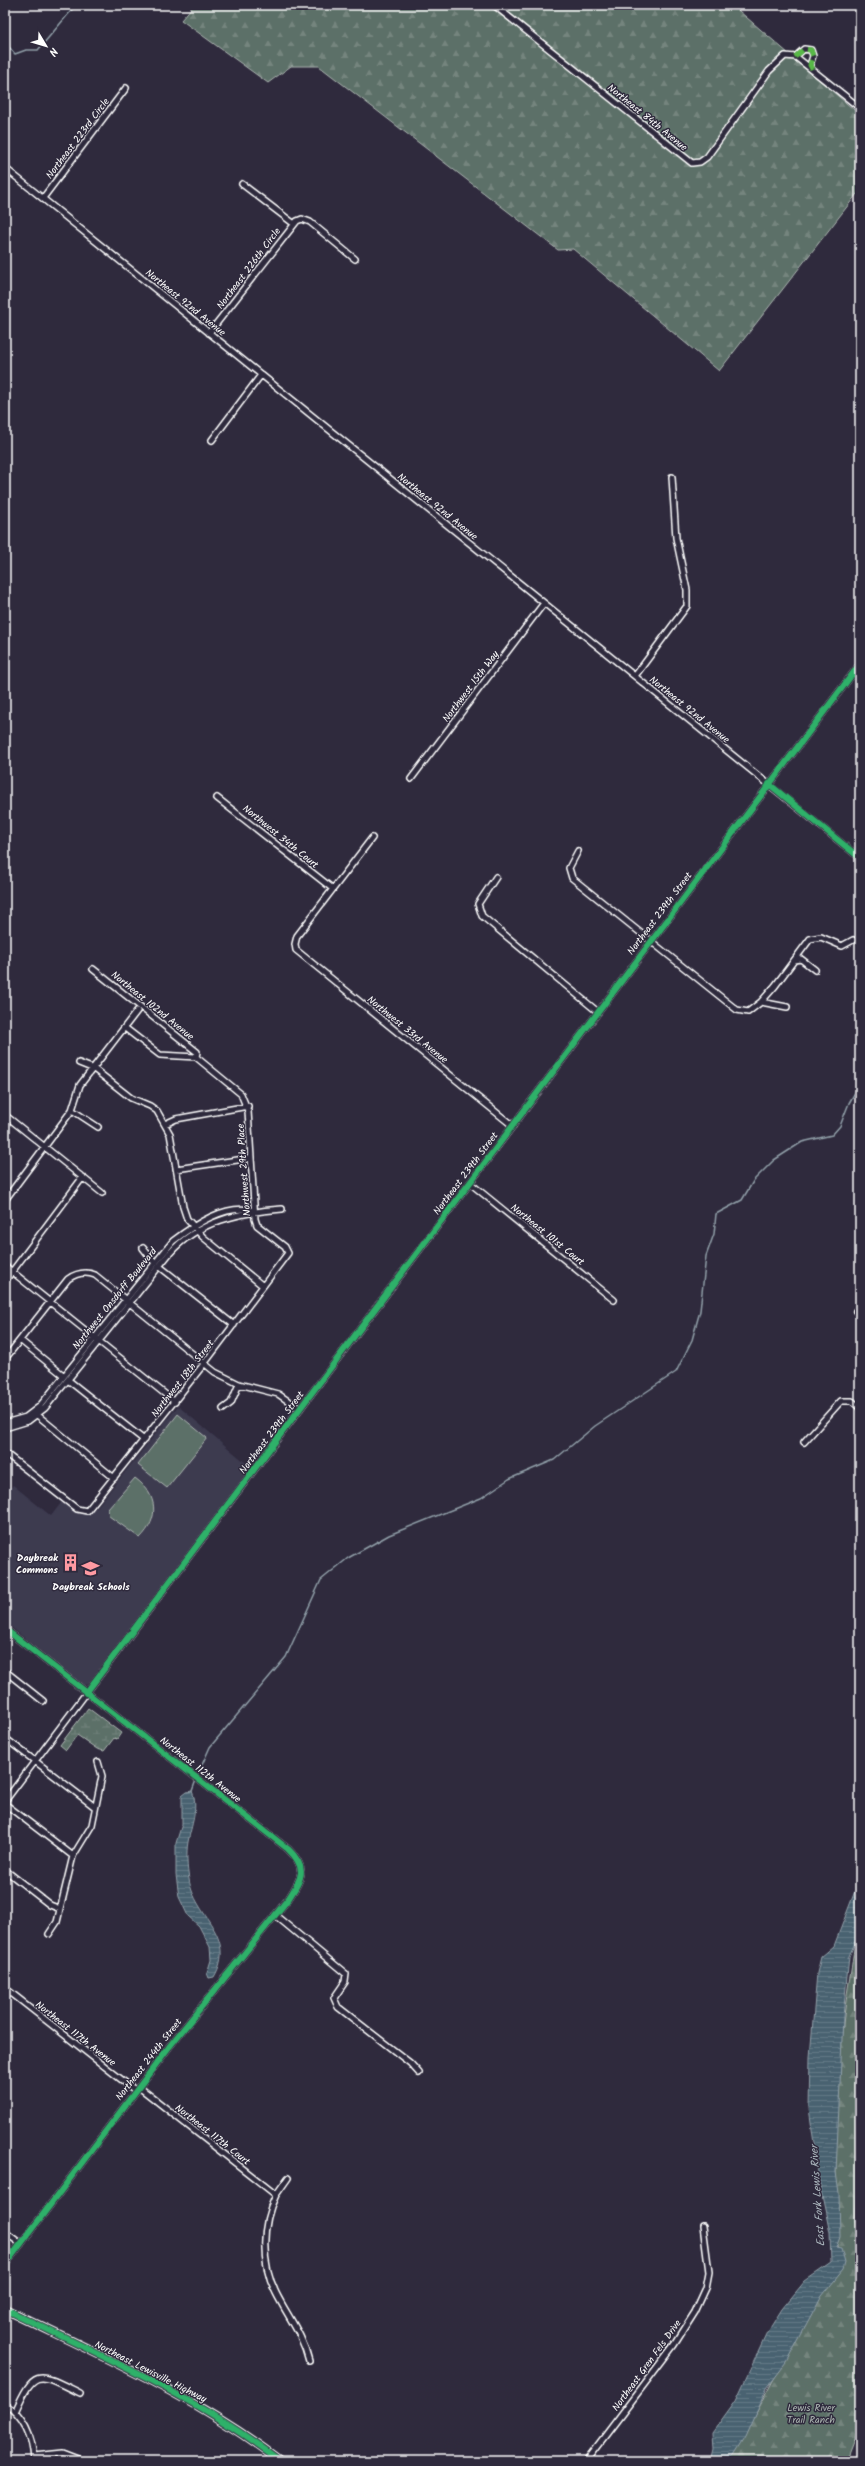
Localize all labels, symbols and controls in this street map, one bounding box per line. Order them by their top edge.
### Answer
north arrow [26,26,66,66]
text: N [44,43,62,60]
street label: Northeast 84th Avenue [604,80,691,156]
street label: Northeast 223rd Circle [42,94,114,183]
street label: Northeast 226th Circle [213,224,285,313]
street label: Northeast 92nd Avenue [142,265,230,341]
street label: Northeast 92nd Avenue [394,469,482,545]
street label: Northwest 15th Way [438,647,503,726]
street label: Northeast 92nd Avenue [646,672,734,748]
street label: Northwest 34th Court [239,801,322,873]
street label: Northeast 239th Street [623,869,696,958]
street label: Northeast 102nd Avenue [107,967,198,1045]
street label: Northwest 33rd Avenue [363,992,452,1068]
street label: Northwest 29th Place [233,1123,255,1217]
street label: Northeast 239th Street [429,1129,502,1218]
street label: Northeast 101st Court [507,1200,588,1270]
street label: Northwest Onsdorff Boulevard [69,1243,162,1353]
street label: Northwest 18th Street [147,1336,218,1421]
street label: Northeast 239th Street [235,1388,308,1477]
place label: Daybreak Commons [16,1550,59,1578]
building icon: Daybreak Commons [61,1553,81,1573]
school or university icon: Daybreak Schools [81,1559,101,1579]
place label: Daybreak Schools [52,1579,130,1595]
street label: Northeast 112th Avenue [156,1733,245,1807]
street label: Northeast 117th Avenue [32,1997,120,2071]
street label: Northeast 244th Street [112,2015,186,2104]
street label: Northeast 117th Court [171,2100,254,2169]
water label: East Fork Lewis River [805,2142,831,2247]
street label: Northeast Gren Fels Drive [608,2316,686,2415]
street label: Northeast Lewisville Highway [92,2337,210,2407]
park label: Lewis River Trail Ranch [787,2400,835,2428]

